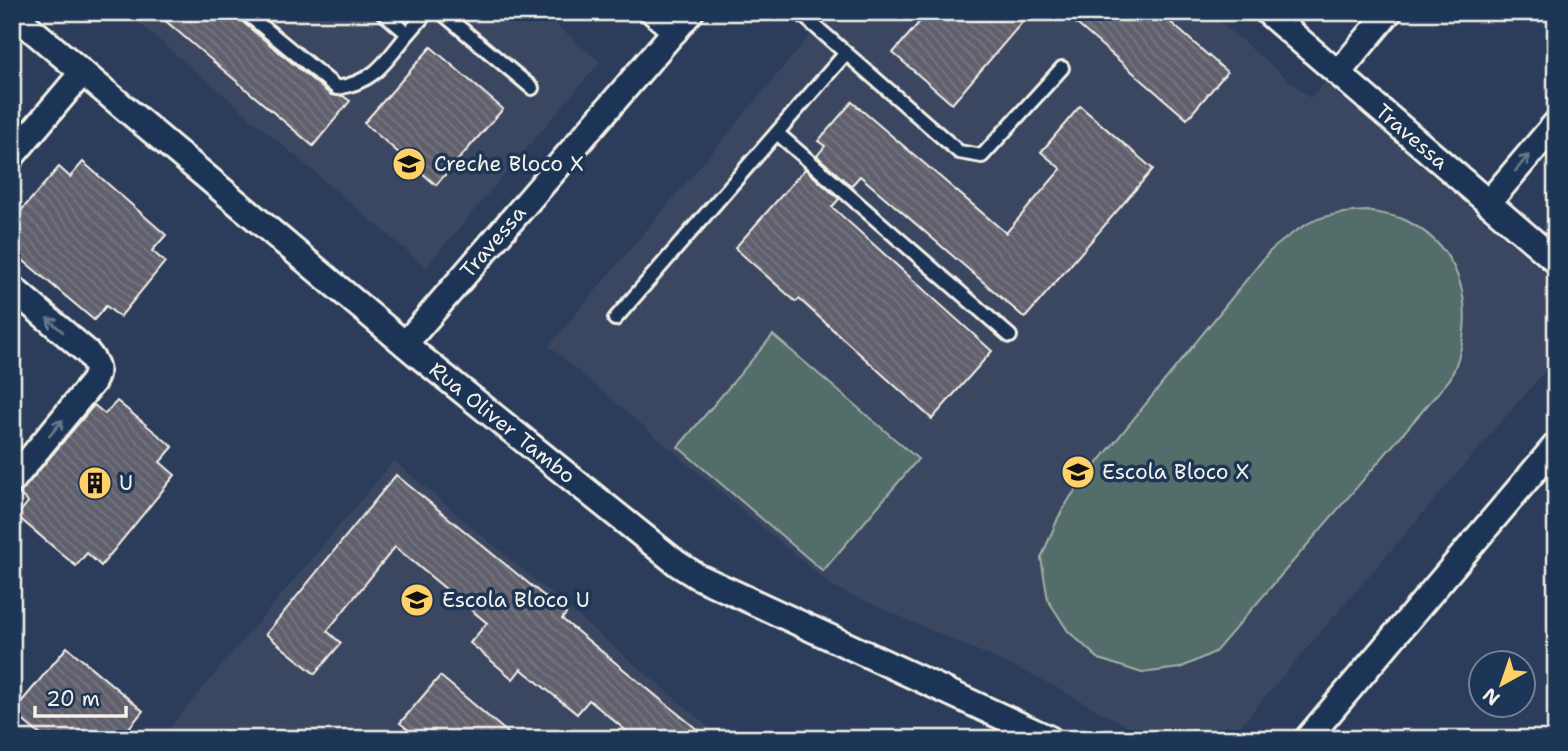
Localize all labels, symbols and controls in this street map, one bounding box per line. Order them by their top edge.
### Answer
street label: Travessa [1369,97,1454,176]
school or university icon: Creche Bloco X [390,145,428,183]
place label: Creche Bloco X [434,150,584,178]
one-way arrow [1514,154,1530,172]
street label: Travessa [454,199,532,284]
one-way arrow [46,317,64,333]
street label: Rua Oliver Tambo [423,356,581,490]
one-way arrow [48,420,64,438]
school or university icon: Escola Bloco X [1059,453,1097,491]
place label: Escola Bloco X [1102,458,1249,486]
building icon: U [76,464,114,502]
place label: U [119,469,133,497]
school or university icon: Escola Bloco U [398,581,436,619]
place label: Escola Bloco U [442,586,590,614]
north arrow [1466,650,1536,720]
scale bar [35,674,126,718]
text: N [1478,682,1505,711]
text: 20 m [46,685,100,713]

